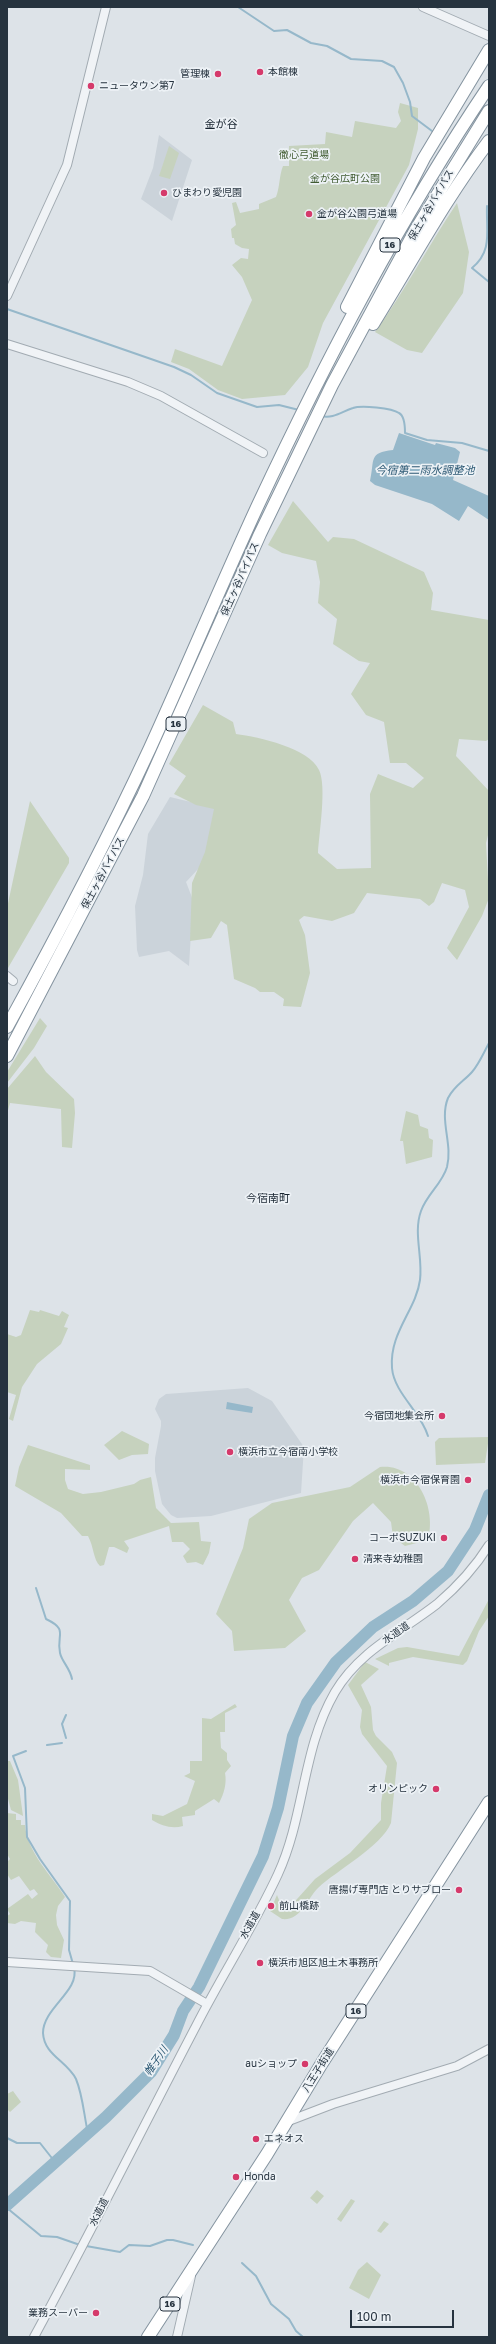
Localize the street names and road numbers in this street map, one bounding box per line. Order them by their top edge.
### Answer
street label: 保土ヶ谷バイパス [406,167,456,243]
road number: 16 [380,238,400,252]
street label: 保土ヶ谷バイパス [218,540,262,618]
road number: 16 [166,717,186,731]
street label: 保土ヶ谷バイパス [79,835,127,911]
street label: 水道道 [380,1620,412,1646]
street label: 水道道 [237,1909,263,1941]
road number: 16 [346,2004,366,2018]
street label: 八王子街道 [300,2046,336,2094]
street label: 水道道 [87,2196,111,2228]
road number: 16 [160,2297,180,2311]

